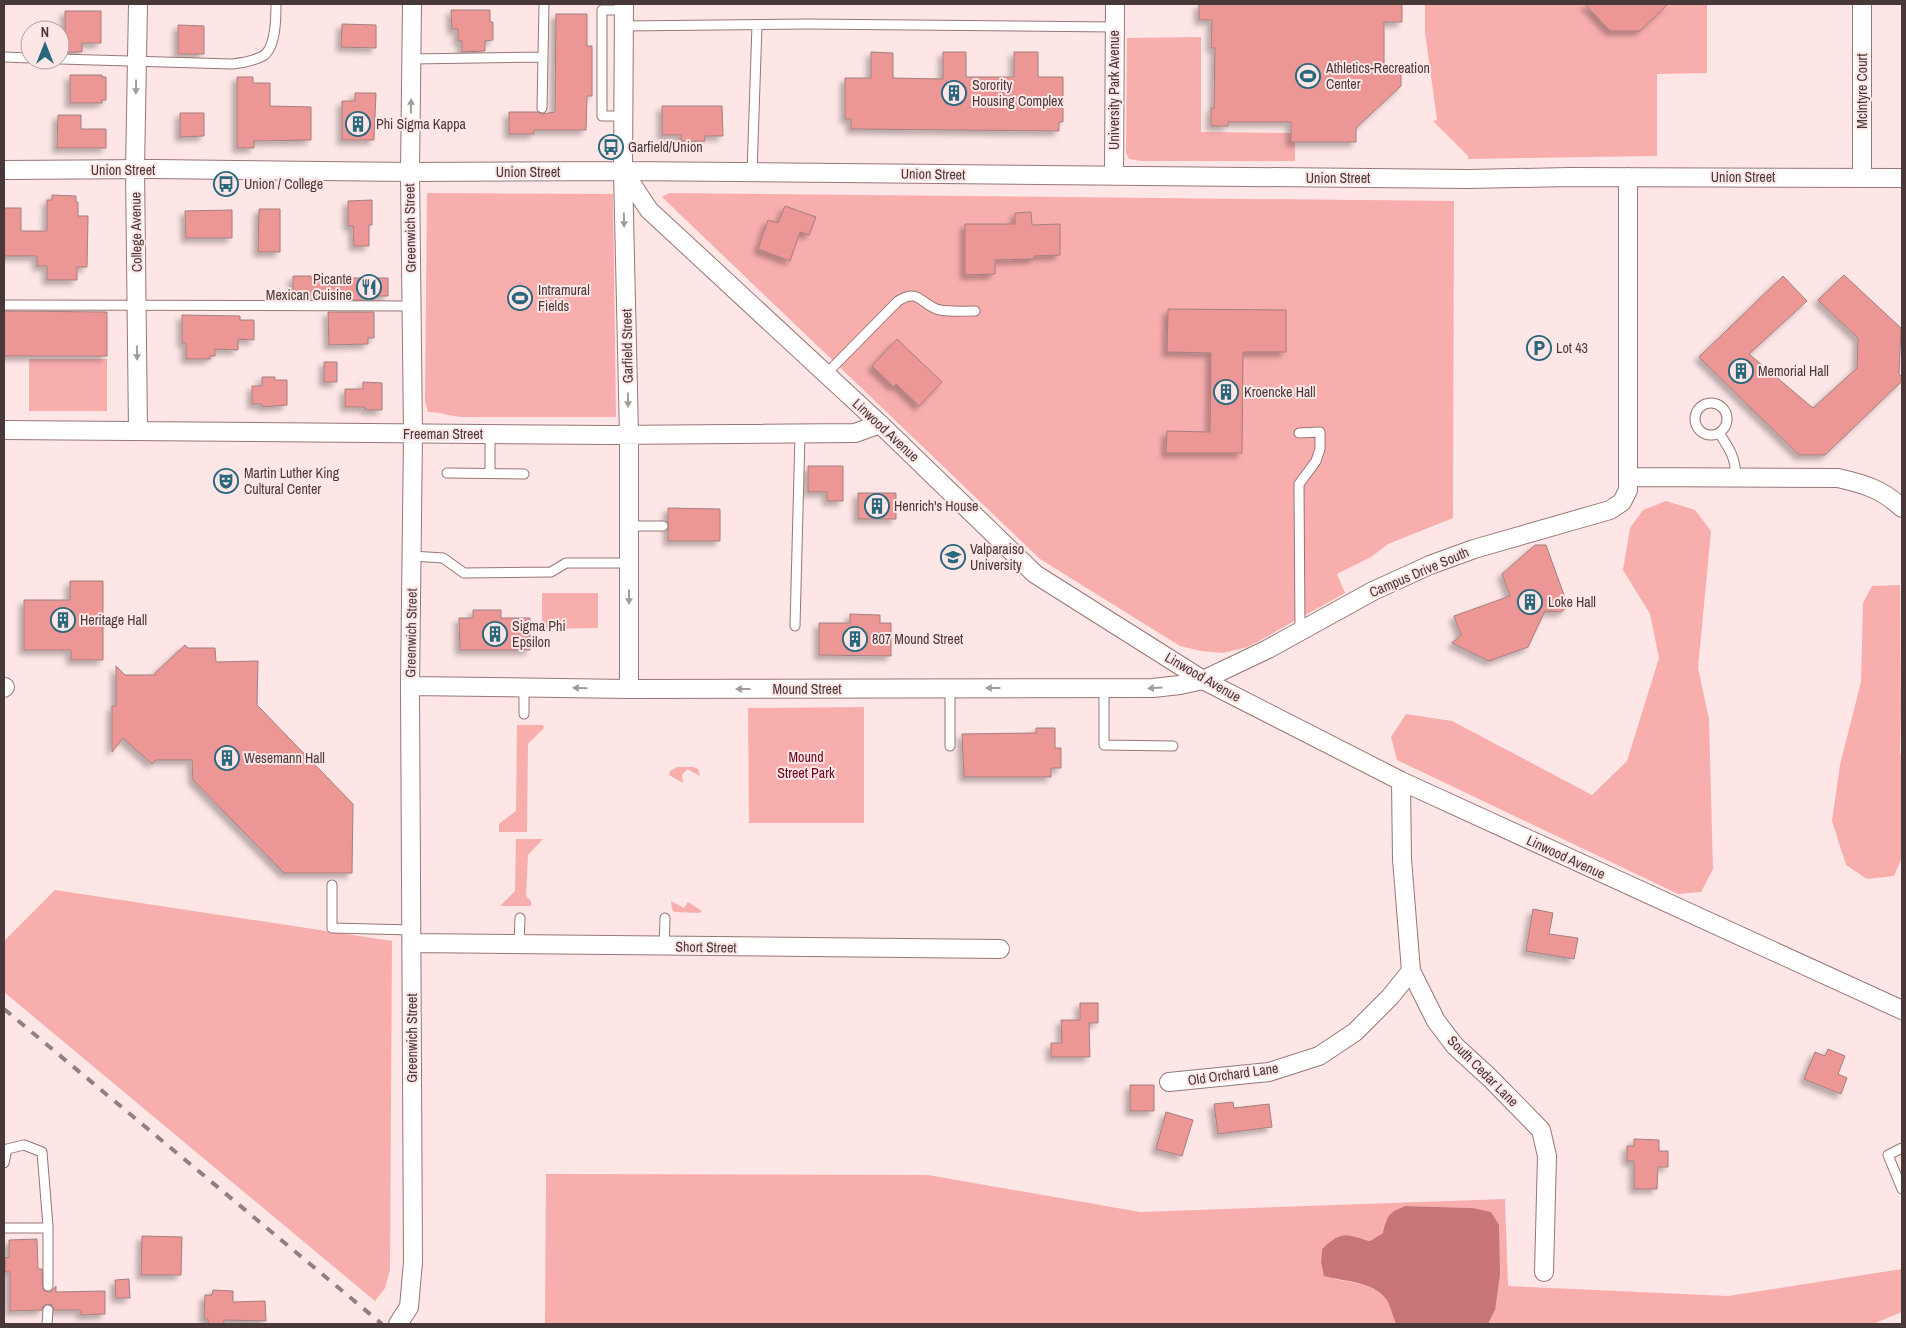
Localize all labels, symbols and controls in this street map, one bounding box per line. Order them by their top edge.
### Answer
north arrow [20,20,70,70]
text: N [41,23,49,41]
street label: University Park Avenue [1105,30,1123,150]
street label: McIntyre Court [1853,53,1871,129]
place label: Athletics-Recreation Center [1325,59,1430,93]
sports icon: Athletics-Recreation Center [1295,63,1321,89]
place label: Sorority Housing Complex [972,76,1063,110]
one-way arrow [132,80,140,96]
building icon: Sorority Housing Complex [941,80,967,106]
one-way arrow [407,98,415,114]
building icon: Phi Sigma Kappa [345,111,371,137]
place label: Phi Sigma Kappa [376,115,467,133]
bus stop icon: Garfield/Union [598,134,624,160]
place label: Garfield/Union [628,138,703,156]
street label: Union Street [91,161,155,179]
street label: Union Street [496,163,560,181]
street label: Union Street [901,164,965,184]
street label: Union Street [1711,168,1775,186]
street label: Union Street [1306,169,1370,187]
bus stop icon: Union / College [213,171,239,197]
place label: Union / College [244,175,323,193]
street label: Greenwich Street [400,183,420,273]
street label: College Avenue [126,192,146,272]
one-way arrow [621,212,629,228]
place label: Picante Mexican Cuisine [266,270,352,304]
restaurant icon: Picante Mexican Cuisine [356,274,382,300]
place label: Intramural Fields [538,281,590,315]
sports icon: Intramural Fields [507,285,533,311]
street label: Garfield Street [617,309,637,383]
parking icon: Lot 43 [1526,335,1552,361]
place label: Lot 43 [1556,339,1588,357]
one-way arrow [134,346,142,362]
building icon: Memorial Hall [1728,358,1754,384]
place label: Memorial Hall [1758,362,1829,380]
building icon: Kroencke Hall [1213,379,1239,405]
place label: Kroencke Hall [1244,383,1315,401]
one-way arrow [625,392,633,408]
street label: Linwood Avenue [849,395,923,465]
street label: Freeman Street [403,425,483,443]
place label: Martin Luther King Cultural Center [244,464,340,498]
theatre icon: Martin Luther King Cultural Center [213,468,239,494]
building icon: Henrich's House [864,493,890,519]
place label: Henrich's House [894,497,979,515]
place label: Valparaiso University [970,540,1024,574]
street label: Campus Drive South [1366,543,1472,601]
school or university icon: Valparaiso University [940,544,966,570]
street label: Greenwich Street [401,588,421,678]
building icon: Loke Hall [1517,589,1543,615]
one-way arrow [625,590,633,606]
place label: Loke Hall [1548,593,1596,611]
building icon: Heritage Hall [50,607,76,633]
place label: Heritage Hall [80,611,147,629]
place label: Sigma Phi Epsilon [512,617,566,651]
building icon: Sigma Phi Epsilon [482,621,508,647]
building icon: 807 Mound Street [842,626,868,652]
place label: 807 Mound Street [872,630,963,648]
street label: Linwood Avenue [1162,648,1244,706]
street label: Mound Street [773,680,841,698]
one-way arrow [572,684,588,692]
one-way arrow [985,684,1001,692]
one-way arrow [1147,684,1163,692]
one-way arrow [735,685,751,693]
building icon: Wesemann Hall [214,745,240,771]
park label: Mound Street Park [777,748,835,782]
place label: Wesemann Hall [244,749,325,767]
street label: Linwood Avenue [1524,831,1608,883]
street label: Short Street [675,937,737,957]
street label: Greenwich Street [403,993,421,1083]
street label: South Cedar Lane [1444,1032,1522,1110]
street label: Old Orchard Lane [1187,1059,1279,1089]

